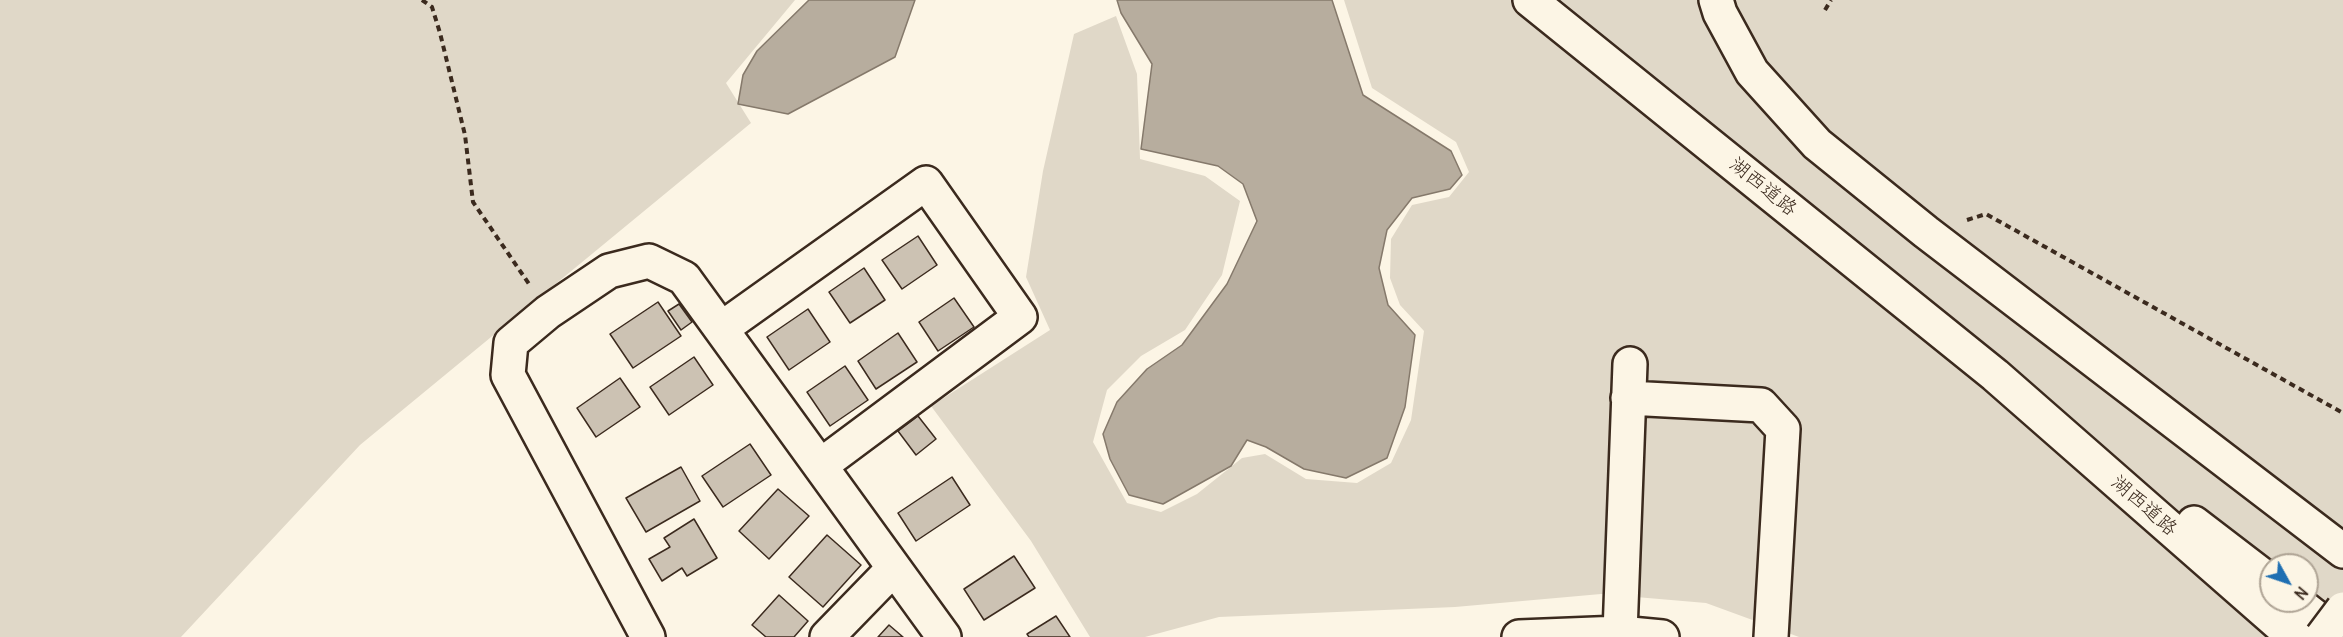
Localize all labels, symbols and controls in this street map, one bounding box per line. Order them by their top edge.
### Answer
street label: 湖西道路 [1724,153,1802,221]
street label: 湖西道路 [2106,471,2182,541]
north arrow [2259,553,2319,613]
text: N [2290,583,2312,604]

